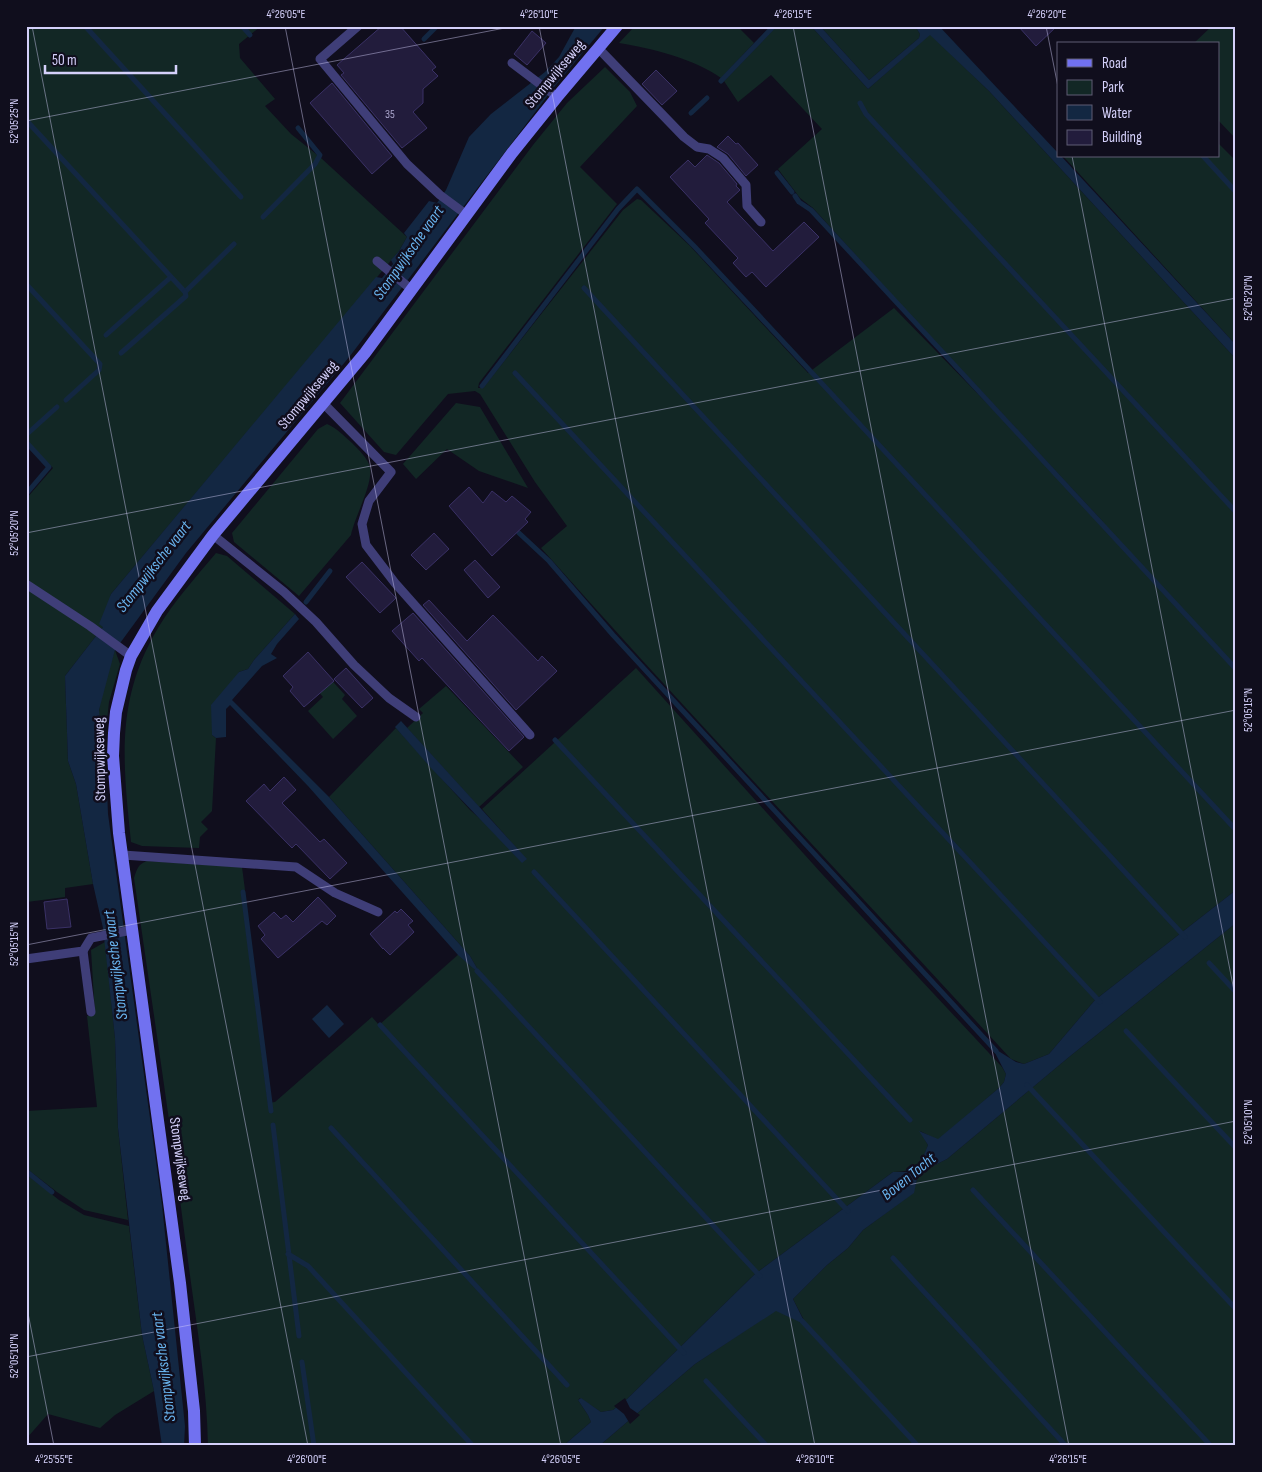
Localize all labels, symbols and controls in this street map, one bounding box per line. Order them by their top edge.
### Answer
text: 4°26'05"E [267,7,305,22]
text: 4°26'10"E [520,7,558,22]
text: 4°26'15"E [774,7,812,22]
text: 4°26'20"E [1028,7,1067,22]
street label: Stompwijkseweg [521,36,589,112]
scale bar [45,42,176,74]
legend [1057,42,1220,158]
text: 50 m [52,51,77,70]
text: Road [1102,54,1127,73]
text: Park [1102,78,1124,97]
text: 52°05'25"N [7,99,22,143]
text: Water [1102,104,1133,123]
house number: 35 [385,107,395,122]
text: Building [1102,128,1142,147]
water label: Stompwijksche vaart [370,201,449,304]
text: 52°05'20"N [1241,275,1256,321]
street label: Stompwijkseweg [274,357,342,433]
text: 52°05'20"N [7,510,22,556]
water label: Stompwijksche vaart [113,517,196,616]
text: 52°05'15"N [1241,688,1256,732]
street label: Stompwijkseweg [90,717,110,801]
water label: Stompwijksche vaart [100,908,132,1021]
text: 52°05'15"N [7,922,22,966]
text: 52°05'10"N [1241,1100,1256,1144]
street label: Stompwijkseweg [165,1116,195,1202]
water label: Boven Tocht [878,1149,941,1205]
water label: Stompwijksche vaart [148,1310,180,1423]
text: 52°05'10"N [7,1334,22,1378]
text: 4°25'55"E [35,1452,73,1467]
text: 4°26'00"E [287,1452,327,1467]
text: 4°26'05"E [542,1452,580,1467]
text: 4°26'10"E [796,1452,834,1467]
text: 4°26'15"E [1049,1452,1087,1467]

